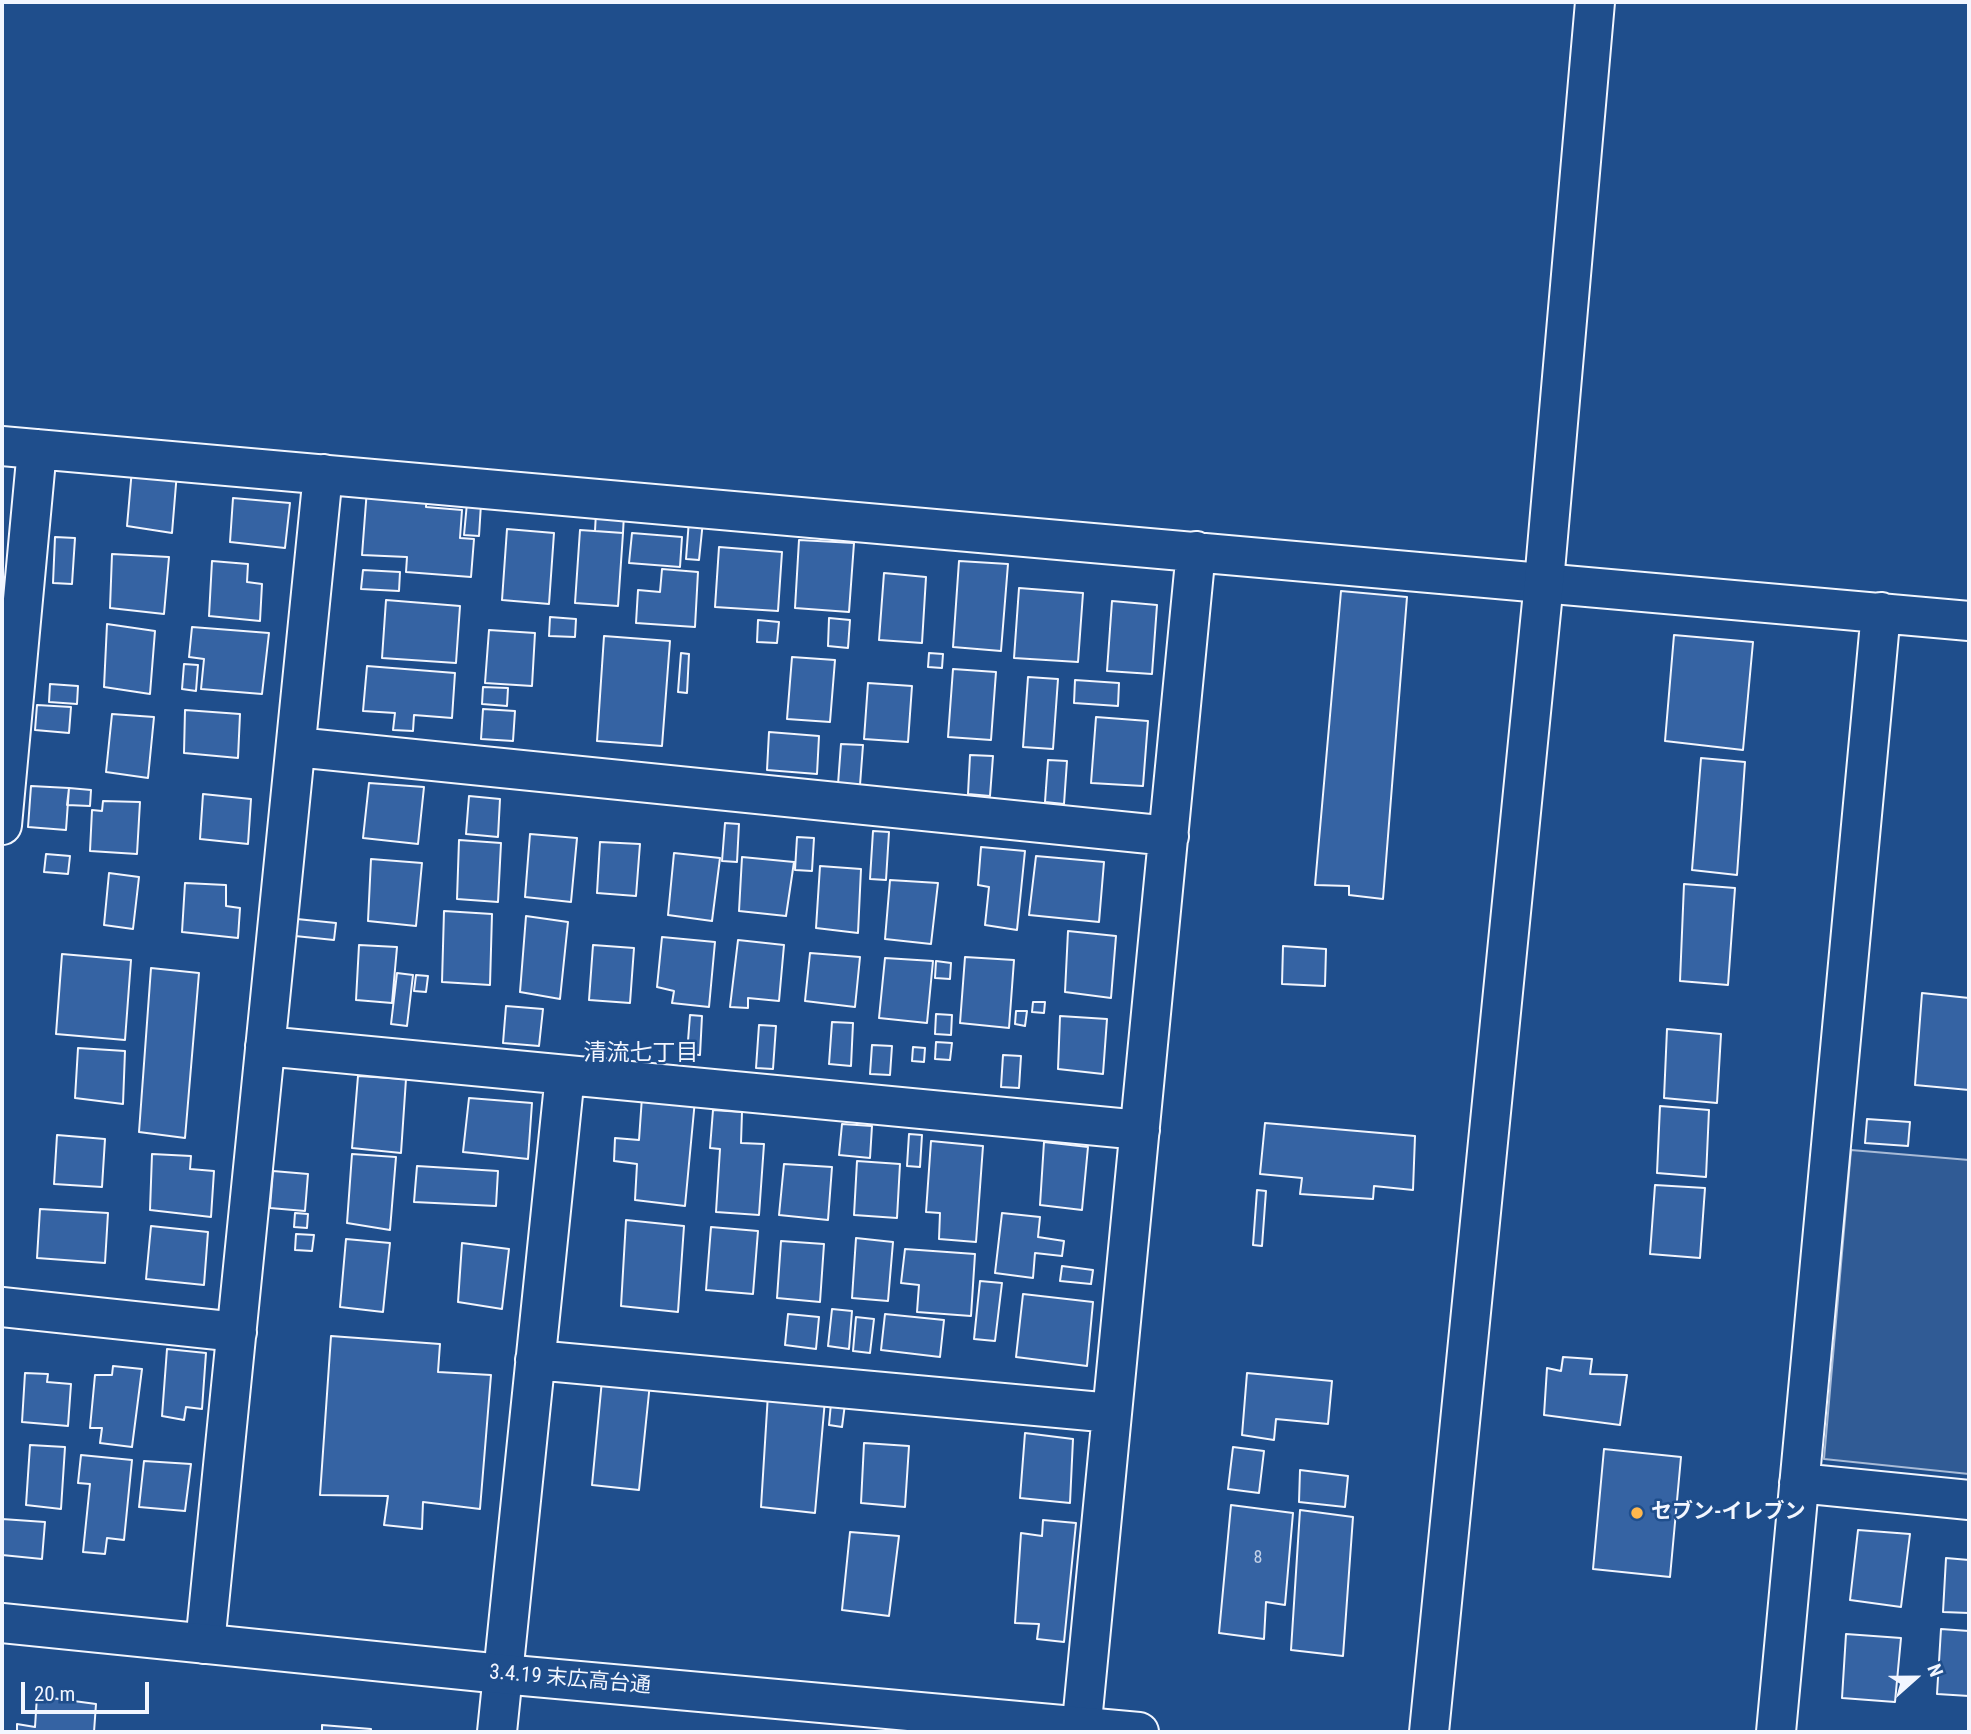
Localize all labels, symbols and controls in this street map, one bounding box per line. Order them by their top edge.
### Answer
district label: 清流七丁目 [584,1040,698,1068]
place label: セブン-イレブン [1651,1500,1806,1526]
marker: セブン-イレブン [1629,1505,1645,1521]
house number: 8 [1254,1547,1262,1569]
north arrow [1880,1643,1950,1713]
street label: 3.4.19 末広高台通 [488,1660,652,1700]
text: N [1922,1661,1948,1680]
scale bar [24,1668,152,1712]
text: 20 m [34,1682,75,1706]

